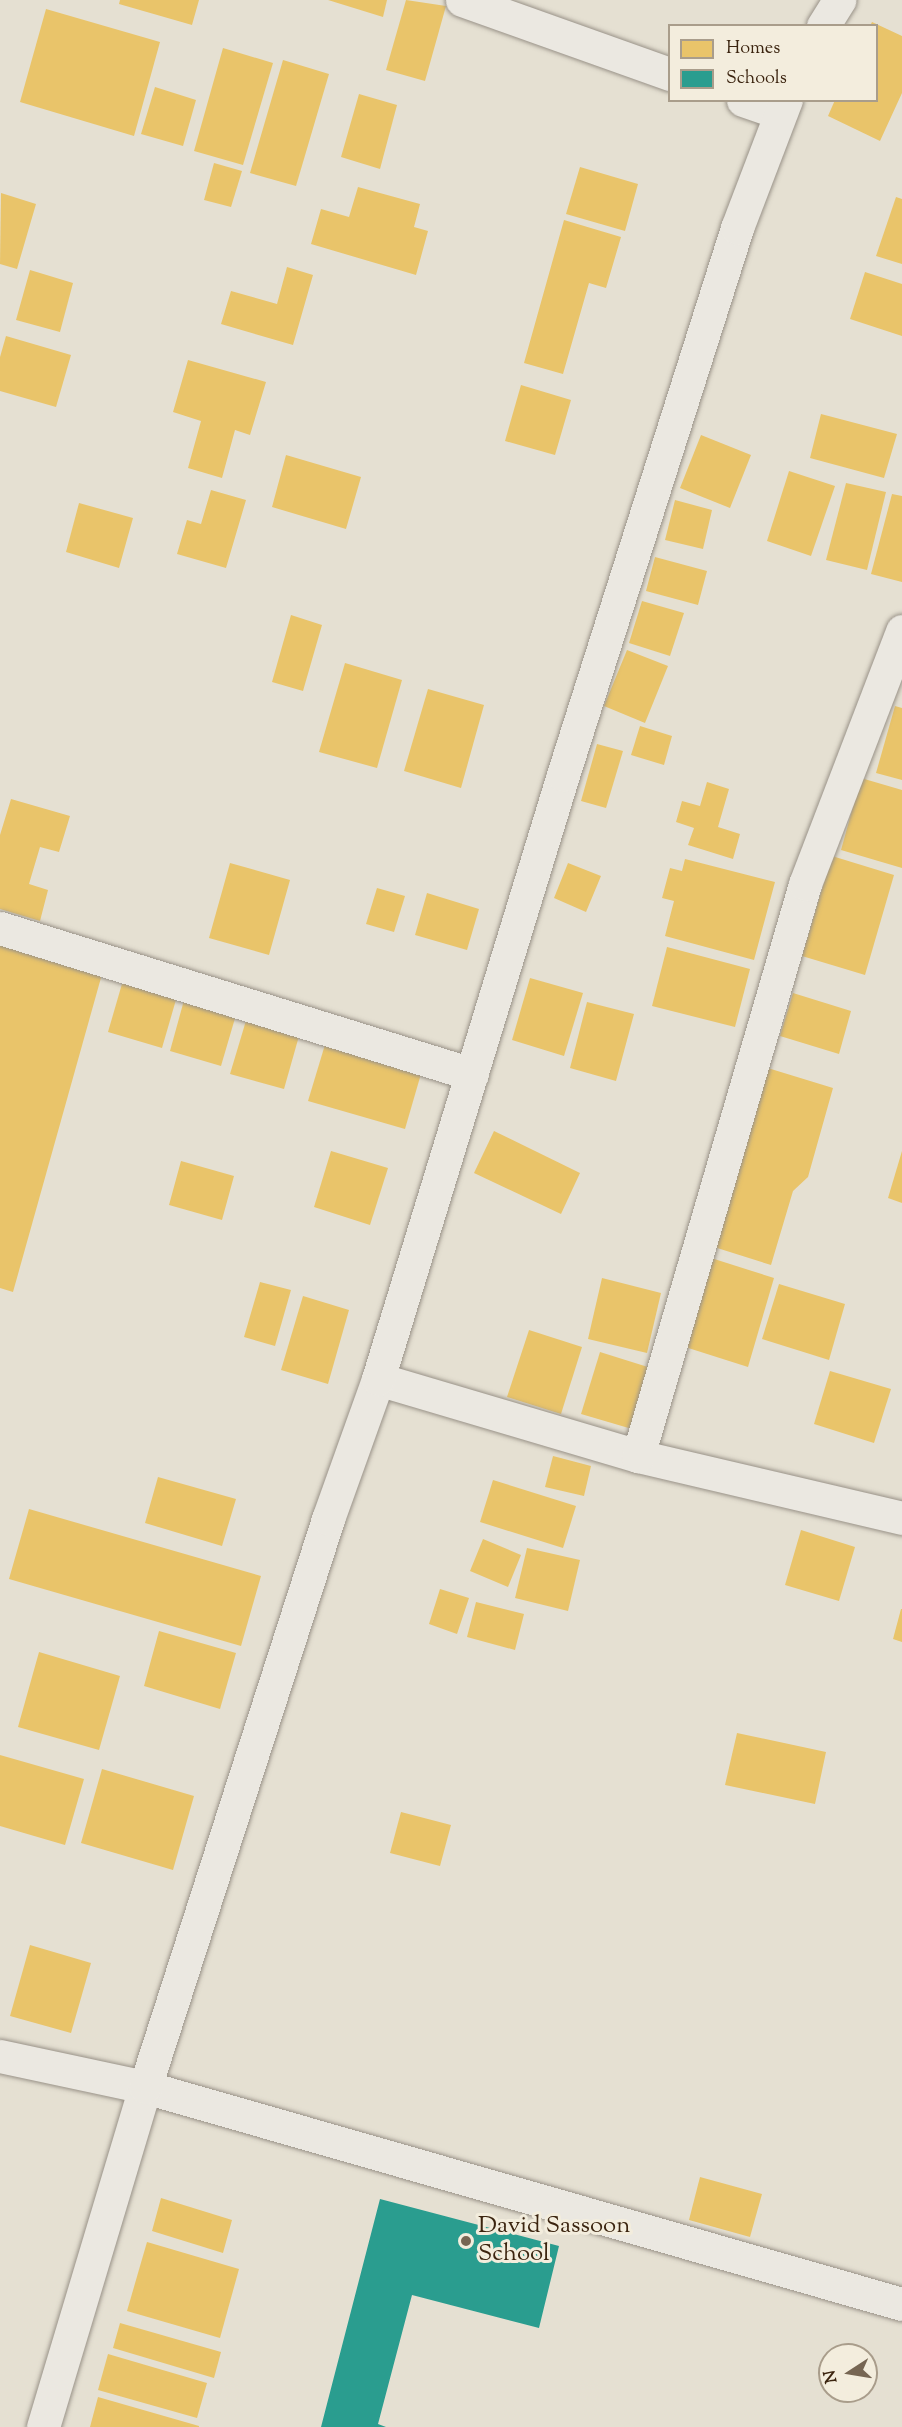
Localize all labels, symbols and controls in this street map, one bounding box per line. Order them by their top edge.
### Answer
legend [668,24,878,102]
text: Homes [726,36,780,62]
text: Schools [726,66,787,92]
place label: David Sassoon School [478,2213,630,2269]
marker: David Sassoon School [459,2234,473,2248]
north arrow [818,2343,878,2403]
text: N [819,2368,844,2385]

